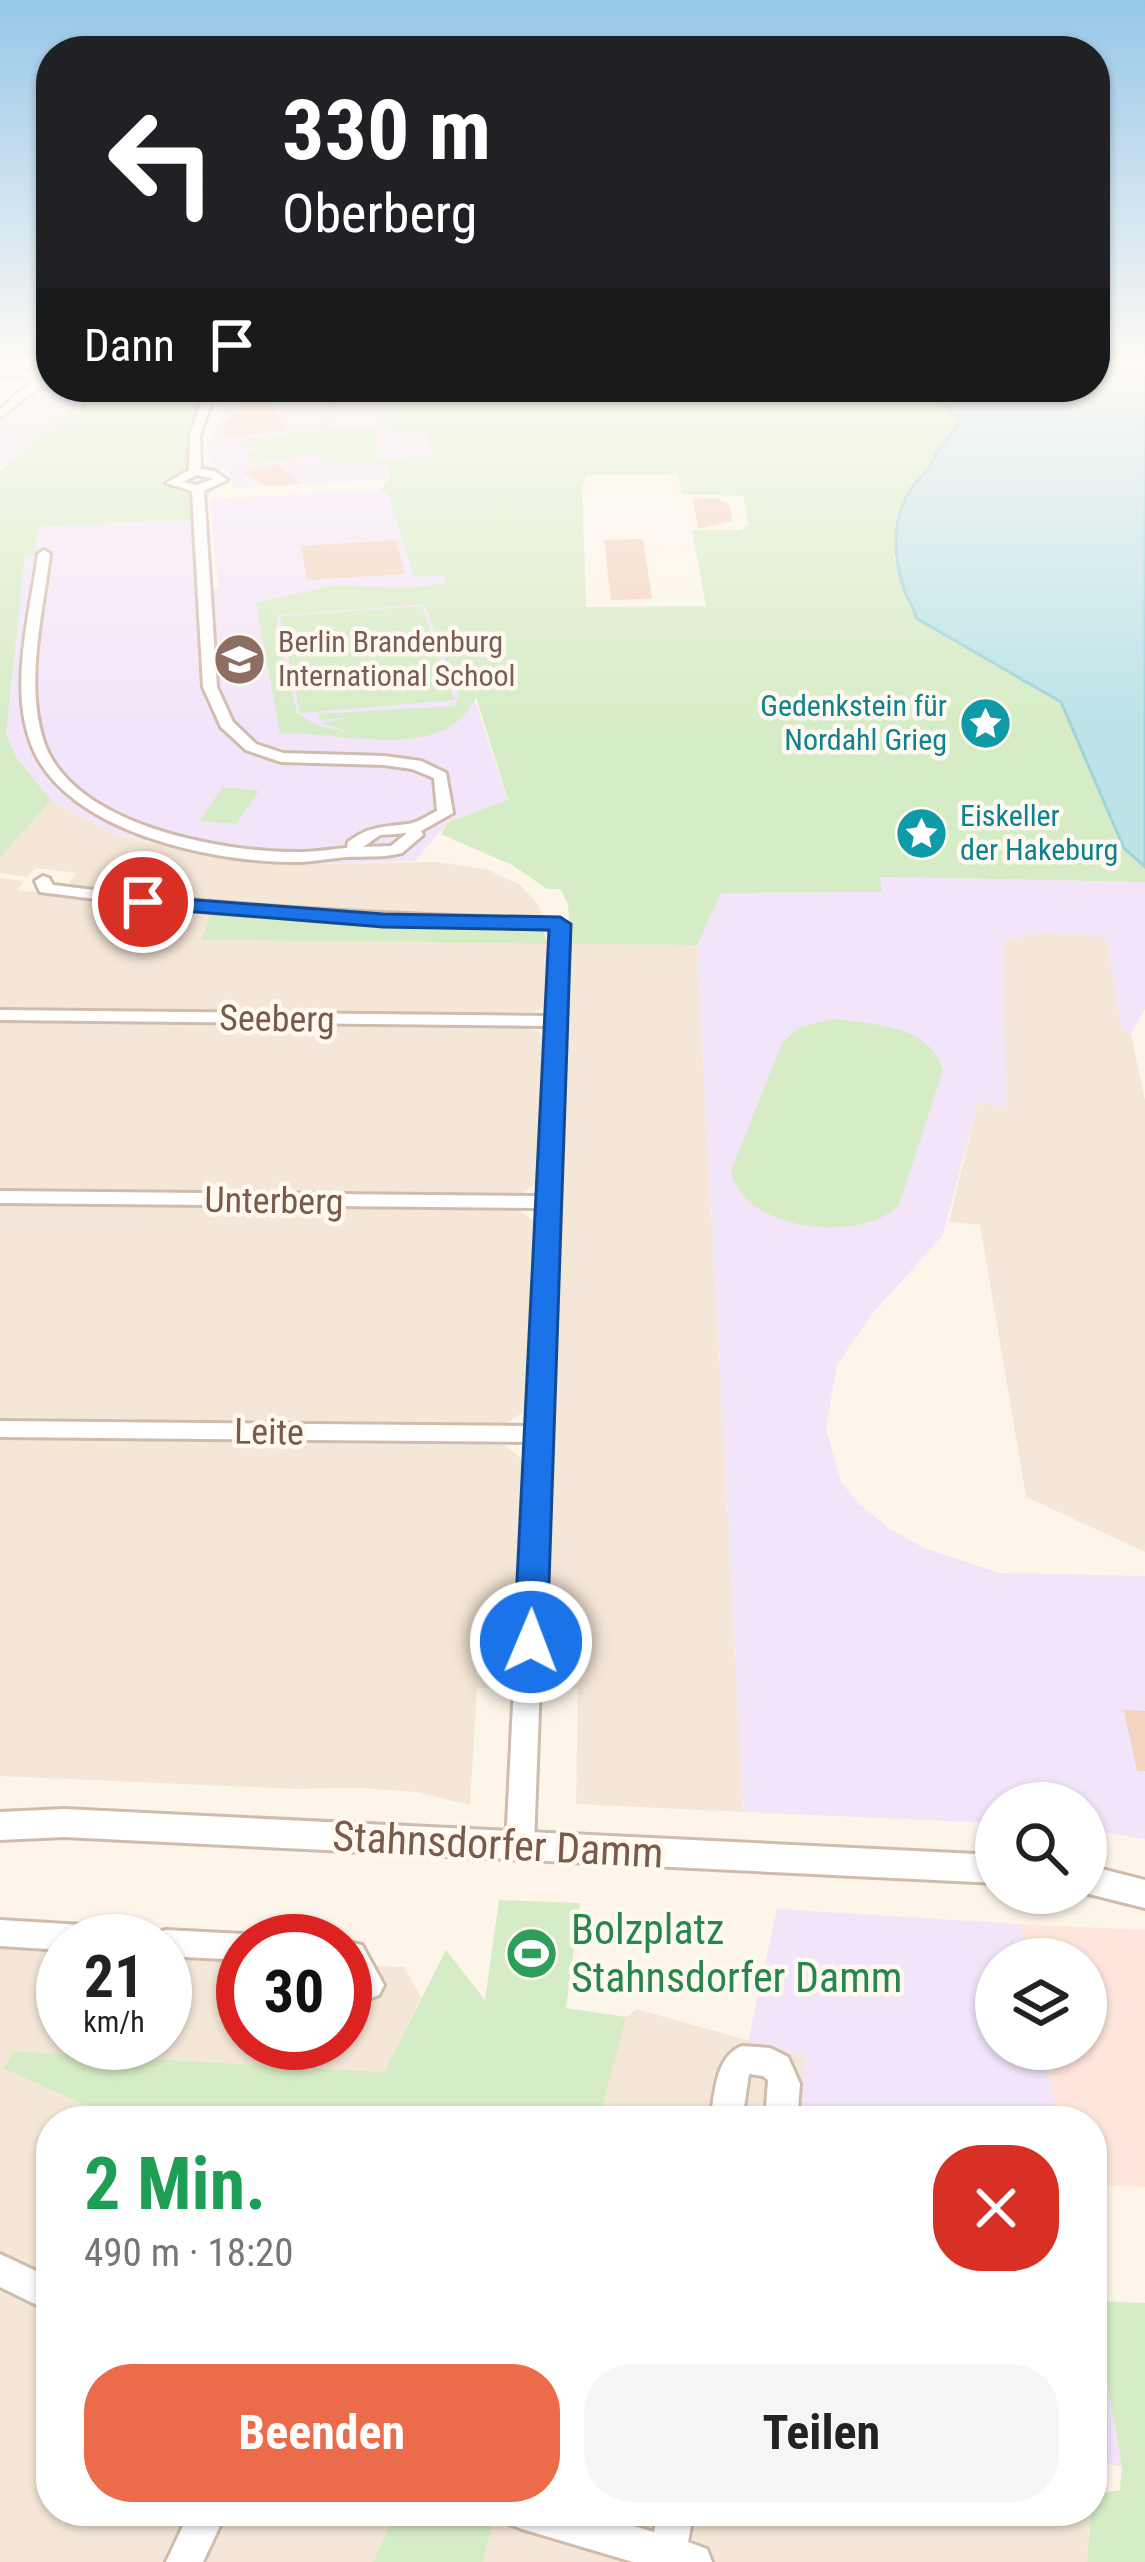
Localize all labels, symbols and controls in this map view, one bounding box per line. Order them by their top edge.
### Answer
text: 330 m [282,81,491,180]
icon: left [84,84,240,240]
text: Oberberg [282,182,477,245]
icon: arrive [199,312,265,378]
text: Dann [84,319,175,372]
place label: Berlin Brandenburg International School [278,624,515,693]
school or university icon: Berlin Brandenburg International School [211,631,267,687]
place label: Gedenkstein für Nordahl Grieg [760,688,947,757]
place icon: Gedenkstein für Nordahl Grieg [958,695,1014,751]
place label: Eiskeller der Hakeburg [960,798,1118,867]
place icon: Eiskeller der Hakeburg [893,805,949,861]
pin [92,851,194,953]
icon: arrive [110,869,176,935]
street label: Seeberg [219,997,335,1041]
street label: Unterberg [204,1179,344,1223]
street label: Leite [234,1410,304,1454]
position arrow [468,1579,594,1705]
map controls [975,1782,1107,2070]
button: search [975,1782,1107,1914]
street label: Stahnsdorfer Damm [331,1811,665,1878]
place label: Bolzplatz Stahnsdorfer Damm [571,1905,902,2002]
speed limit sign: 30 [216,1914,372,2070]
sports icon: Bolzplatz Stahnsdorfer Damm [504,1925,560,1981]
button: layers [975,1938,1107,2070]
text: 21 [84,1941,144,2012]
text: km/h [83,2004,145,2039]
text: 2 Min. [84,2142,266,2227]
button: close [933,2145,1059,2271]
text: 490 m · 18:20 [84,2230,294,2276]
button: Beenden [84,2364,560,2502]
button: Teilen [584,2364,1059,2502]

